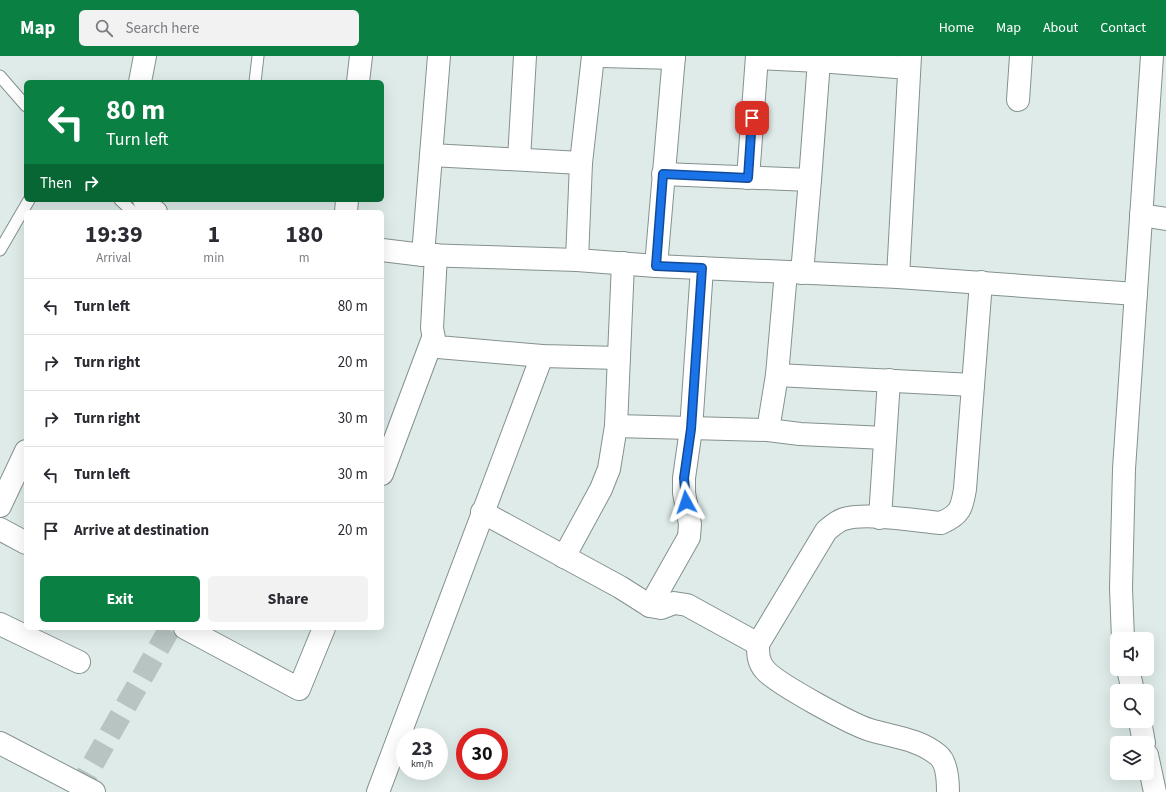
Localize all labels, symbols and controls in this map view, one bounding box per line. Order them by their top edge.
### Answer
search box [79,10,359,46]
text: Map [20,15,55,42]
icon: search [93,17,115,39]
text: Search here [125,18,199,39]
text: Home [939,18,974,38]
text: Map [996,18,1021,38]
text: About [1043,18,1078,38]
text: Contact [1100,18,1146,38]
text: 80 m [106,90,165,130]
icon: left [40,96,92,148]
pin [735,101,769,135]
icon: arrive [741,107,763,129]
text: Turn left [106,127,168,152]
icon: right [80,172,102,194]
text: Then [40,173,72,194]
text: 19:39 [85,217,143,252]
text: 1 [208,217,220,252]
text: 180 [285,217,323,252]
text: Arrival [96,249,131,267]
text: min [203,249,224,267]
text: m [299,249,310,267]
icon: left [40,296,62,318]
text: Turn left [74,296,130,317]
text: 80 m [338,296,368,317]
icon: right [40,352,62,374]
text: Turn right [74,352,140,373]
text: 20 m [338,352,368,373]
icon: right [40,408,62,430]
text: Turn right [74,408,140,429]
text: 30 m [338,408,368,429]
icon: left [40,464,62,486]
text: Turn left [74,464,130,485]
text: 30 m [338,464,368,485]
position arrow [665,481,707,523]
icon: arrive [40,520,62,542]
text: Arrive at destination [74,520,209,541]
text: 20 m [338,520,368,541]
button: Exit [40,576,200,622]
button: Share [208,576,368,622]
map controls [1110,632,1154,780]
button: sound [1110,632,1154,676]
button: search [1110,684,1154,728]
speed limit sign: 30 [456,728,508,780]
text: 23 [411,735,433,763]
button: layers [1110,736,1154,780]
text: km/h [411,757,433,771]

